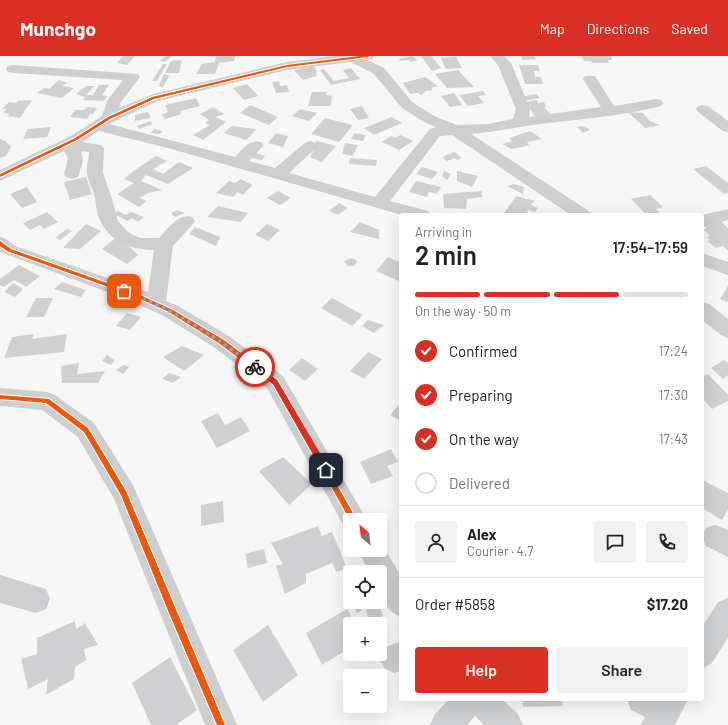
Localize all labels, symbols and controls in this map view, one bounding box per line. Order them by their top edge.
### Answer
text: Munchgo [20,17,96,40]
text: Map [540,20,565,37]
text: Directions [587,20,649,37]
text: Saved [671,20,708,37]
text: Arriving in [415,224,472,240]
text: 17:54–17:59 [613,238,688,256]
text: 2 min [415,239,477,270]
pin [107,274,141,308]
icon: bag [113,280,135,302]
text: On the way · 50 m [415,303,511,319]
icon: check [415,340,437,362]
text: Confirmed [449,342,517,360]
text: 17:24 [659,343,688,359]
courier [235,347,275,387]
icon: bike [244,356,266,378]
icon: check [415,384,437,406]
text: Preparing [449,386,513,404]
text: 17:30 [659,387,688,403]
icon: check [415,428,437,450]
text: On the way [449,430,519,448]
text: 17:43 [659,431,688,447]
pin [309,453,343,487]
icon: home [315,459,337,481]
text: Delivered [449,474,510,492]
north arrow [343,513,387,557]
map controls [343,513,387,713]
button: person [415,521,457,563]
button: chat [594,521,636,563]
button: phone [646,521,688,563]
text: Alex [467,525,497,543]
text: Courier · 4.7 [467,543,534,559]
button: locate [343,565,387,609]
text: Order #5858 [415,595,495,613]
text: $17.20 [647,595,688,613]
button: + [343,617,387,661]
button: Help [415,647,548,693]
button: Share [556,647,688,693]
button: − [343,669,387,713]

